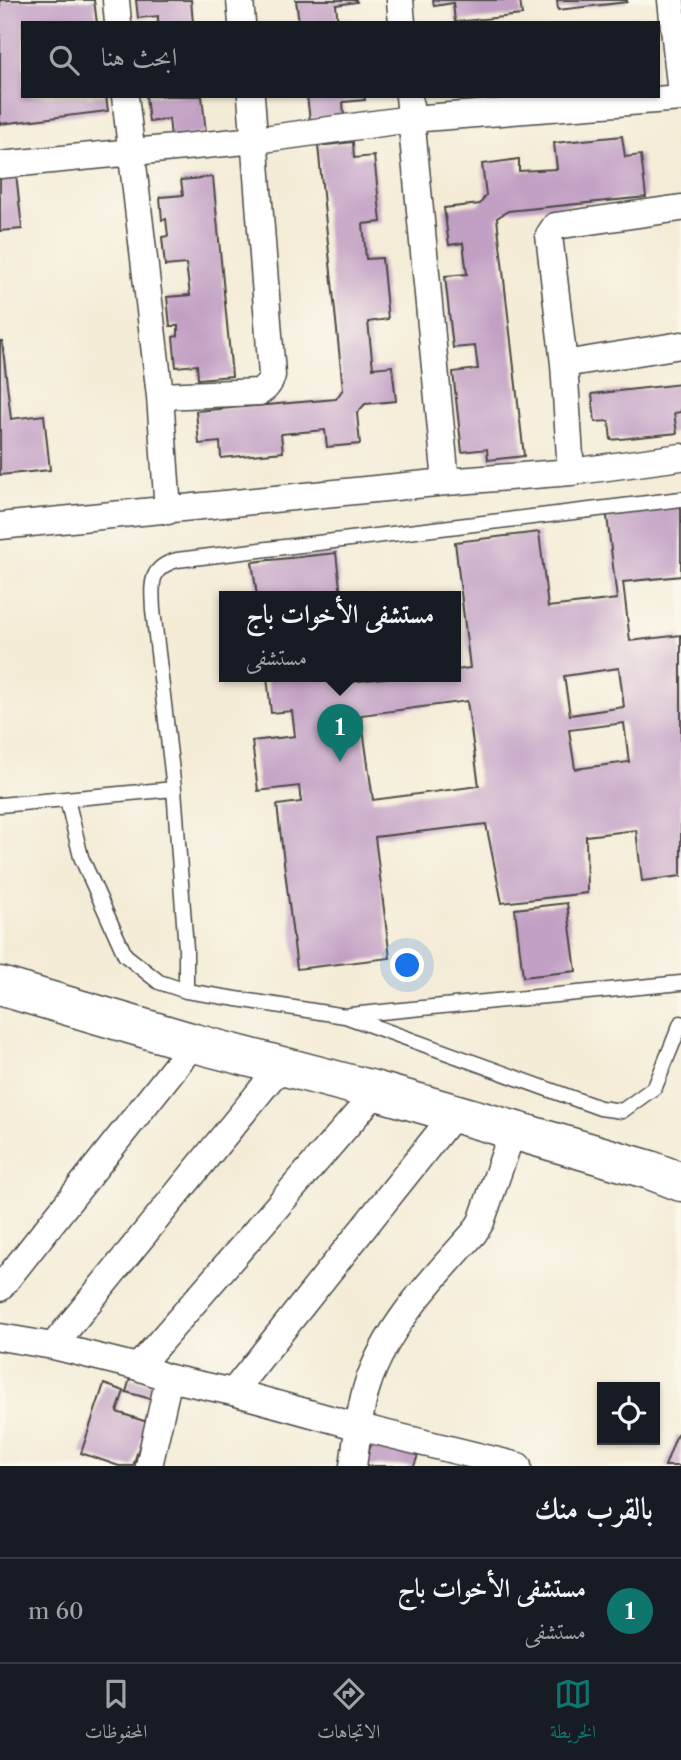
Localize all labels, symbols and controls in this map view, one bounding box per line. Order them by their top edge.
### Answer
search box [21,21,660,98]
icon: search [45,41,83,79]
text: ابحث هنا [101,41,177,73]
popup [219,591,461,682]
text: مستشفى الأخوات باج [246,598,434,630]
text: مستشفى [246,643,307,671]
pin: 1 [317,704,363,762]
your location [390,948,424,982]
map controls [597,1382,660,1445]
button: locate [597,1382,660,1445]
text: بالقرب منك [535,1490,653,1527]
text: مستشفى الأخوات باج [397,1572,586,1604]
text: 60 m [28,1597,84,1625]
text: 1 [625,1597,635,1625]
text: مستشفى [525,1617,586,1645]
tab: المحفوظات [85,1675,147,1750]
tab: الاتجاهات [317,1675,380,1750]
tab: الخريطة [550,1675,596,1750]

